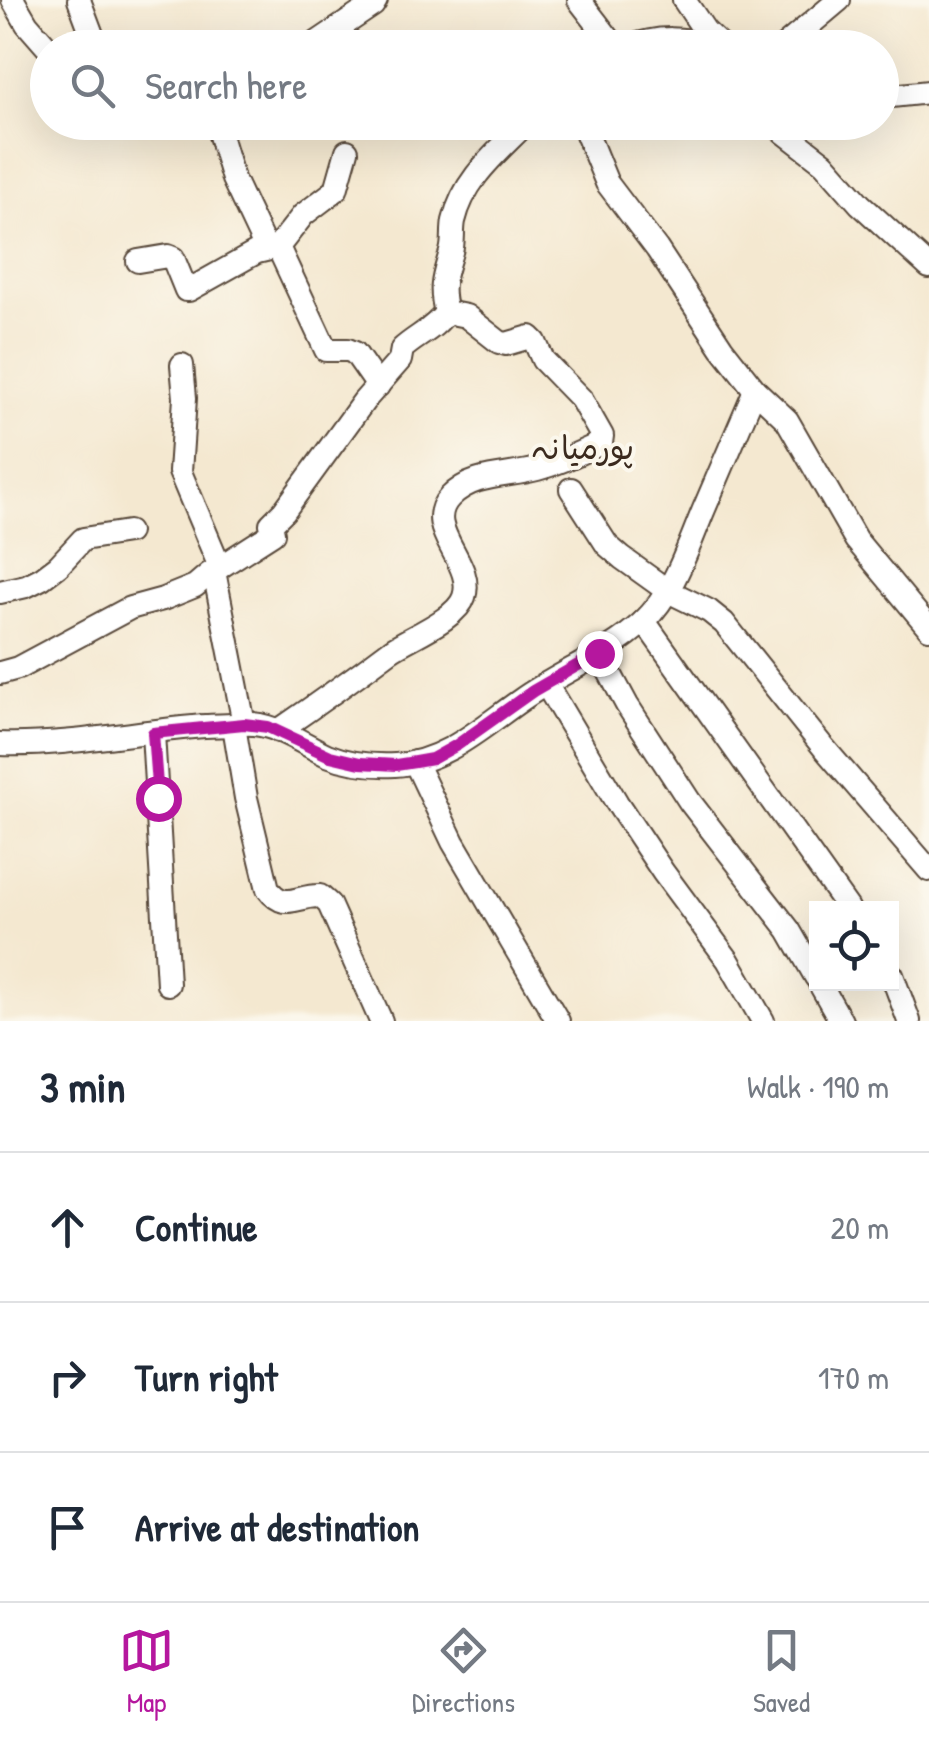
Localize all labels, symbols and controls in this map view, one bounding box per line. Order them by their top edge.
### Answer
search box [30,30,899,140]
icon: search [65,58,120,113]
text: Search here [145,59,307,111]
district label: پورمیانہ [532,426,634,469]
route end [577,631,623,677]
route start [136,776,182,822]
map controls [809,901,899,991]
button: locate [809,901,899,991]
text: 3 min [40,1058,125,1115]
text: Walk · 190 m [747,1065,889,1108]
icon: ahead [40,1200,95,1255]
text: Continue [135,1201,257,1253]
text: 20 m [831,1206,889,1249]
icon: right [40,1350,95,1405]
text: Turn right [135,1351,278,1403]
text: 170 m [818,1356,889,1399]
icon: arrive [40,1500,95,1555]
text: Arrive at destination [135,1501,419,1553]
tab: Map [119,1623,174,1721]
tab: Directions [412,1623,515,1721]
tab: Saved [753,1623,810,1721]

